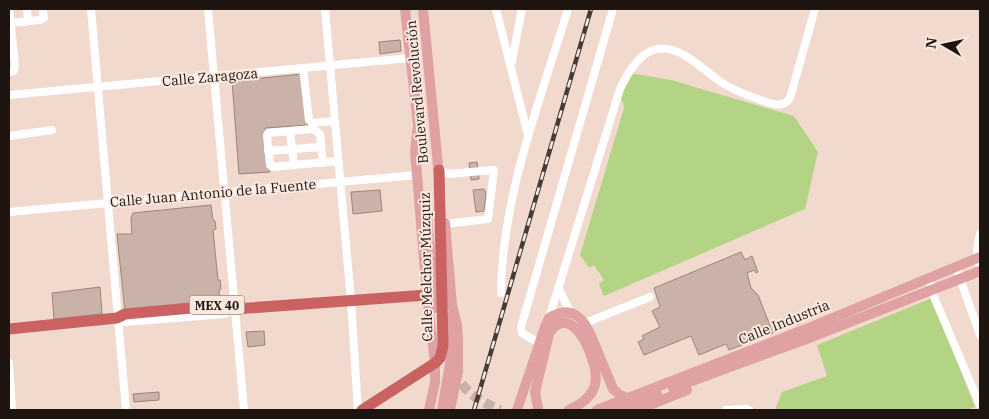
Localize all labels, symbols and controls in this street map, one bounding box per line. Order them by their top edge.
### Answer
street label: Boulevard Revolución [402,20,432,164]
north arrow [919,20,969,70]
text: N [921,36,941,50]
street label: Calle Zaragoza [161,64,259,90]
street label: Calle Juan Antonio de la Fuente [109,175,317,211]
street label: Calle Melchor Múzquiz [416,192,436,342]
street label: Calle Industria [736,295,832,348]
road number: MEX 40 [190,296,244,314]

